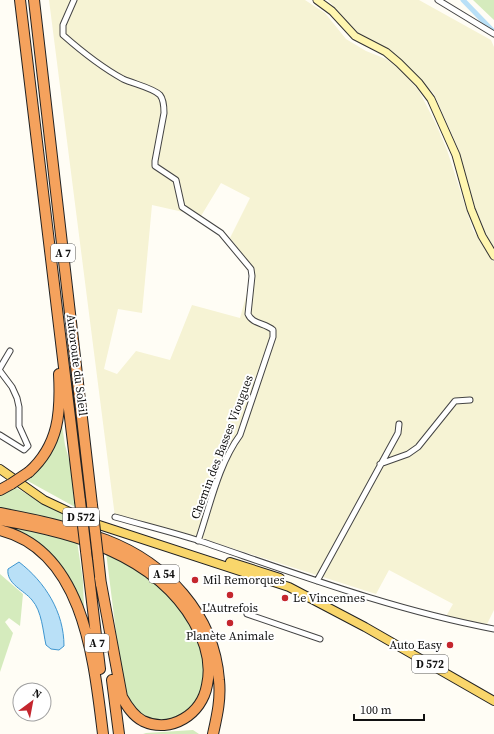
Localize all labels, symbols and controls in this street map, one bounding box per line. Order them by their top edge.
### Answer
road number: A 7 [51,244,75,262]
street label: Autoroute du Soleil [63,313,91,417]
street label: Chemin des Basses Viougues [187,373,257,521]
road number: D 572 [63,508,99,526]
road number: A 54 [149,565,179,583]
place label: Mil Remorques [203,572,285,588]
marker: Mil Remorques [190,575,200,585]
marker: L'Autrefois [225,590,235,600]
place label: Le Vincennes [293,590,365,606]
marker: Le Vincennes [280,593,290,603]
place label: L'Autrefois [202,600,258,616]
marker: Planète Animale [225,618,235,628]
place label: Planète Animale [186,628,274,644]
road number: A 7 [85,634,109,652]
place label: Auto Easy [389,637,443,653]
marker: Auto Easy [445,640,455,650]
road number: D 572 [412,655,448,673]
north arrow [12,682,52,722]
text: N [30,685,44,702]
scale bar [354,696,424,722]
text: 100 m [360,702,392,718]

